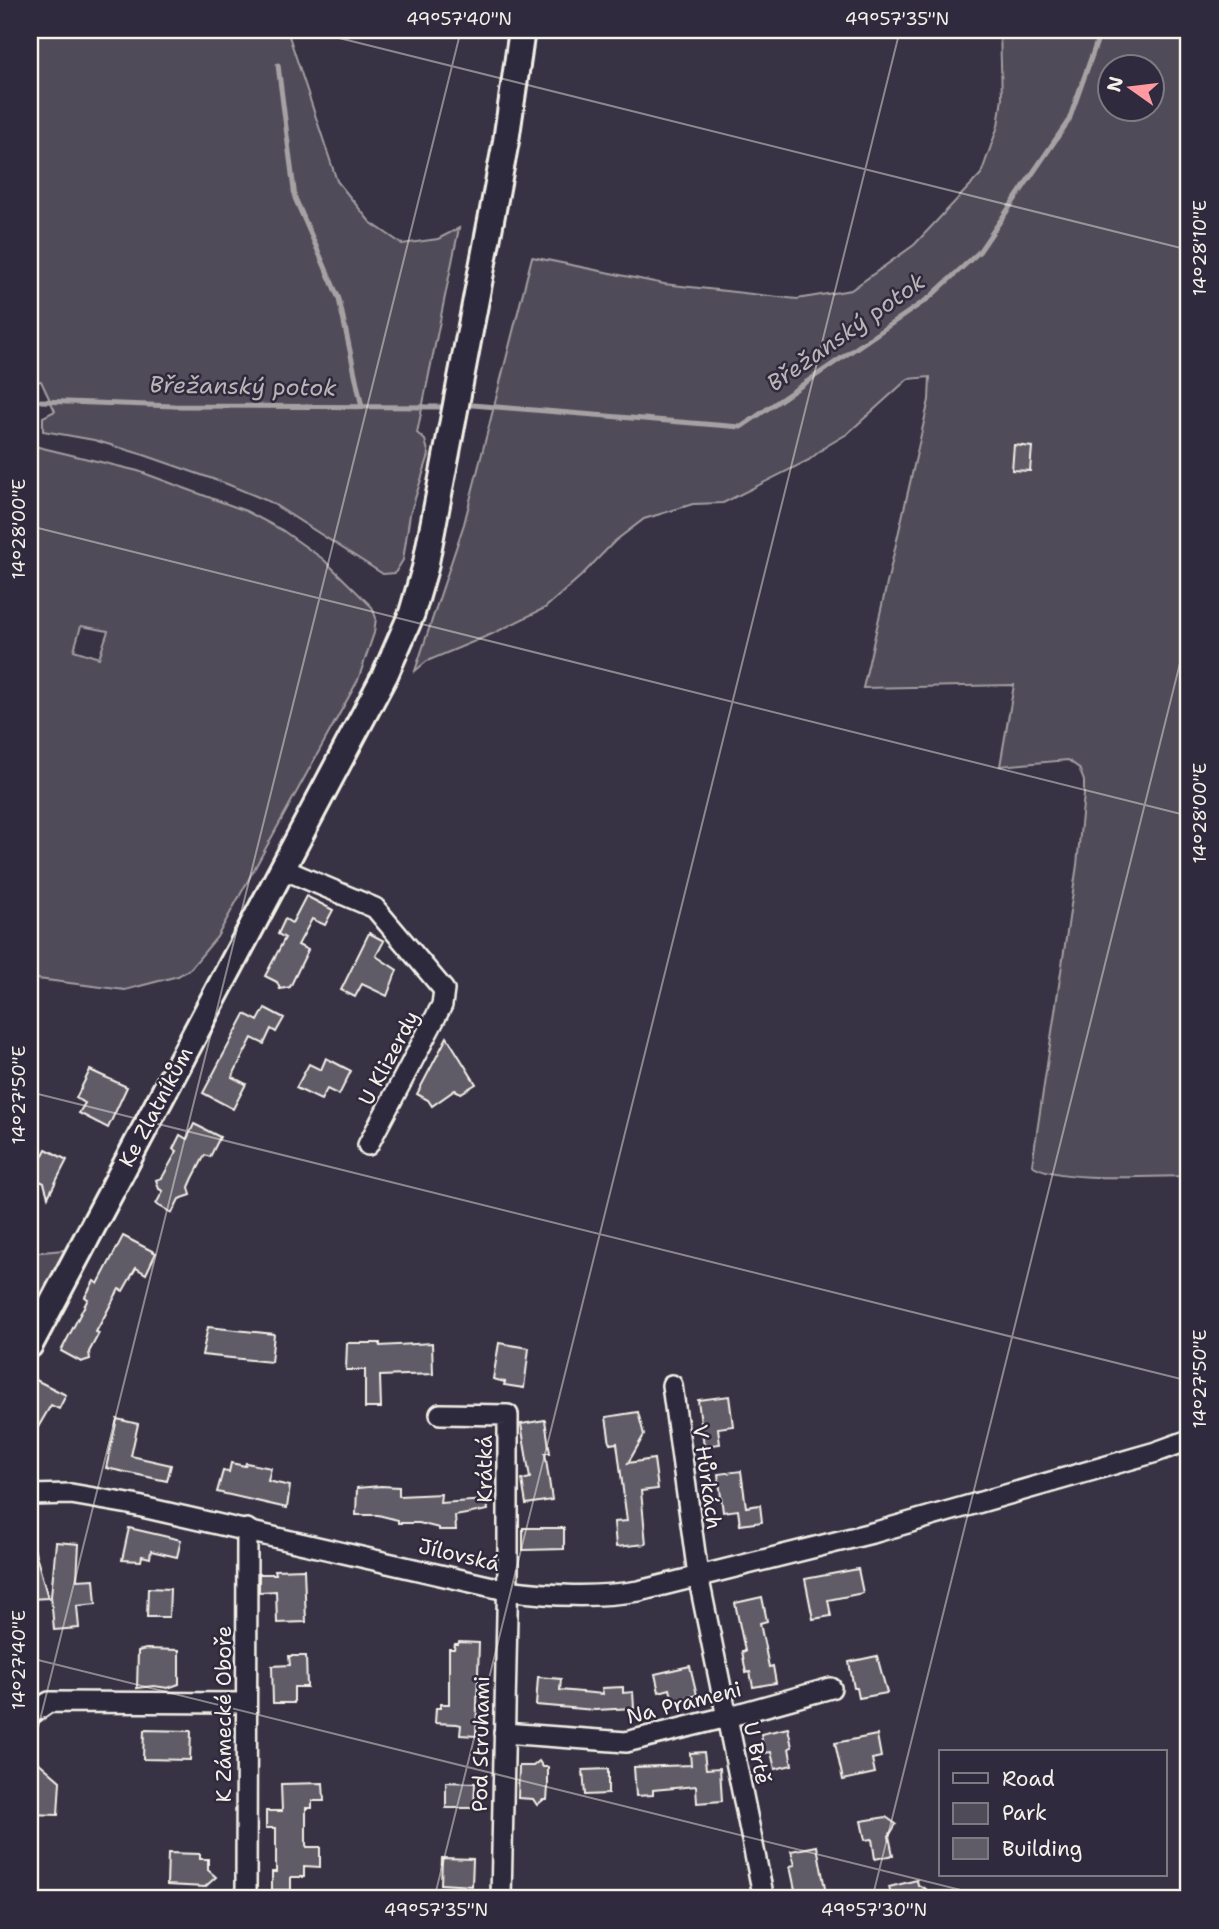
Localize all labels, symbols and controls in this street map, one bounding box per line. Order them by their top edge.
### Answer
text: 49°57'40"N [406,7,512,31]
text: 49°57'35"N [845,7,949,31]
north arrow [1096,52,1166,122]
text: N [1101,74,1129,94]
text: 14°28'10"E [1188,200,1212,296]
water label: Břežanský potok [761,266,931,398]
water label: Břežanský potok [149,369,337,403]
text: 14°28'00"E [7,479,31,579]
text: 14°28'00"E [1188,763,1212,863]
street label: U Klizerdy [352,1006,426,1110]
street label: Ke Zlatníkům [113,1042,199,1172]
text: 14°27'50"E [7,1045,31,1145]
text: 14°27'50"E [1188,1329,1212,1429]
street label: V Hůrkách [686,1423,728,1531]
street label: Krátká [471,1435,499,1503]
street label: Jílovská [416,1532,502,1578]
text: 14°27'40"E [7,1610,31,1710]
street label: K Zámecké Oboře [210,1625,238,1803]
street label: Na Prameni [624,1675,744,1731]
street label: Pod Struhami [466,1676,496,1812]
street label: U Brtě [737,1719,777,1787]
legend [939,1750,1166,1876]
text: Road [1002,1765,1055,1793]
text: Park [1002,1799,1047,1827]
text: Building [1002,1835,1082,1863]
text: 49°57'35"N [384,1898,488,1922]
text: 49°57'30"N [821,1898,927,1922]

